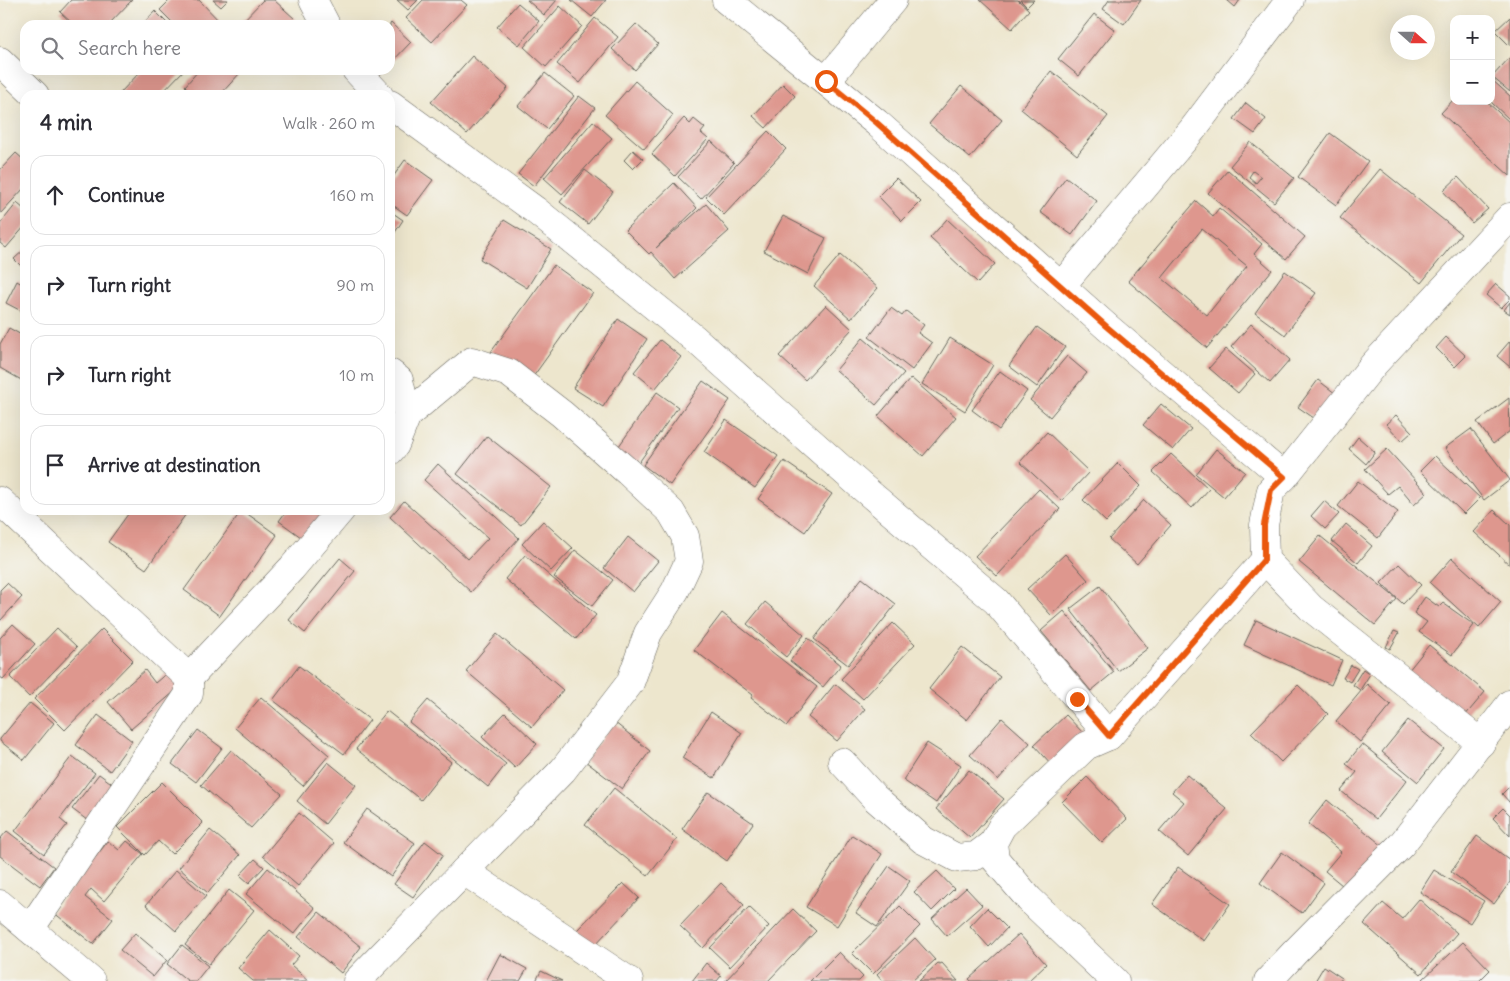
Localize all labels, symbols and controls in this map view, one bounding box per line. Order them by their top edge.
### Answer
north arrow [1390,15,1435,60]
map controls [1450,15,1495,105]
button: + [1450,15,1495,60]
search box [20,20,395,75]
icon: search [38,34,66,62]
text: Search here [78,36,181,60]
button: − [1450,60,1495,105]
route start [815,70,838,93]
text: 4 min [40,109,92,136]
text: Walk · 260 m [283,113,375,133]
icon: ahead [41,181,69,209]
text: Continue [88,183,165,207]
text: 160 m [330,185,374,205]
icon: right [41,271,69,299]
text: Turn right [88,273,171,297]
text: 90 m [336,275,374,295]
icon: right [41,361,69,389]
text: Turn right [88,363,171,387]
text: 10 m [339,365,374,385]
icon: arrive [41,451,69,479]
text: Arrive at destination [88,453,261,477]
route end [1066,688,1089,711]

